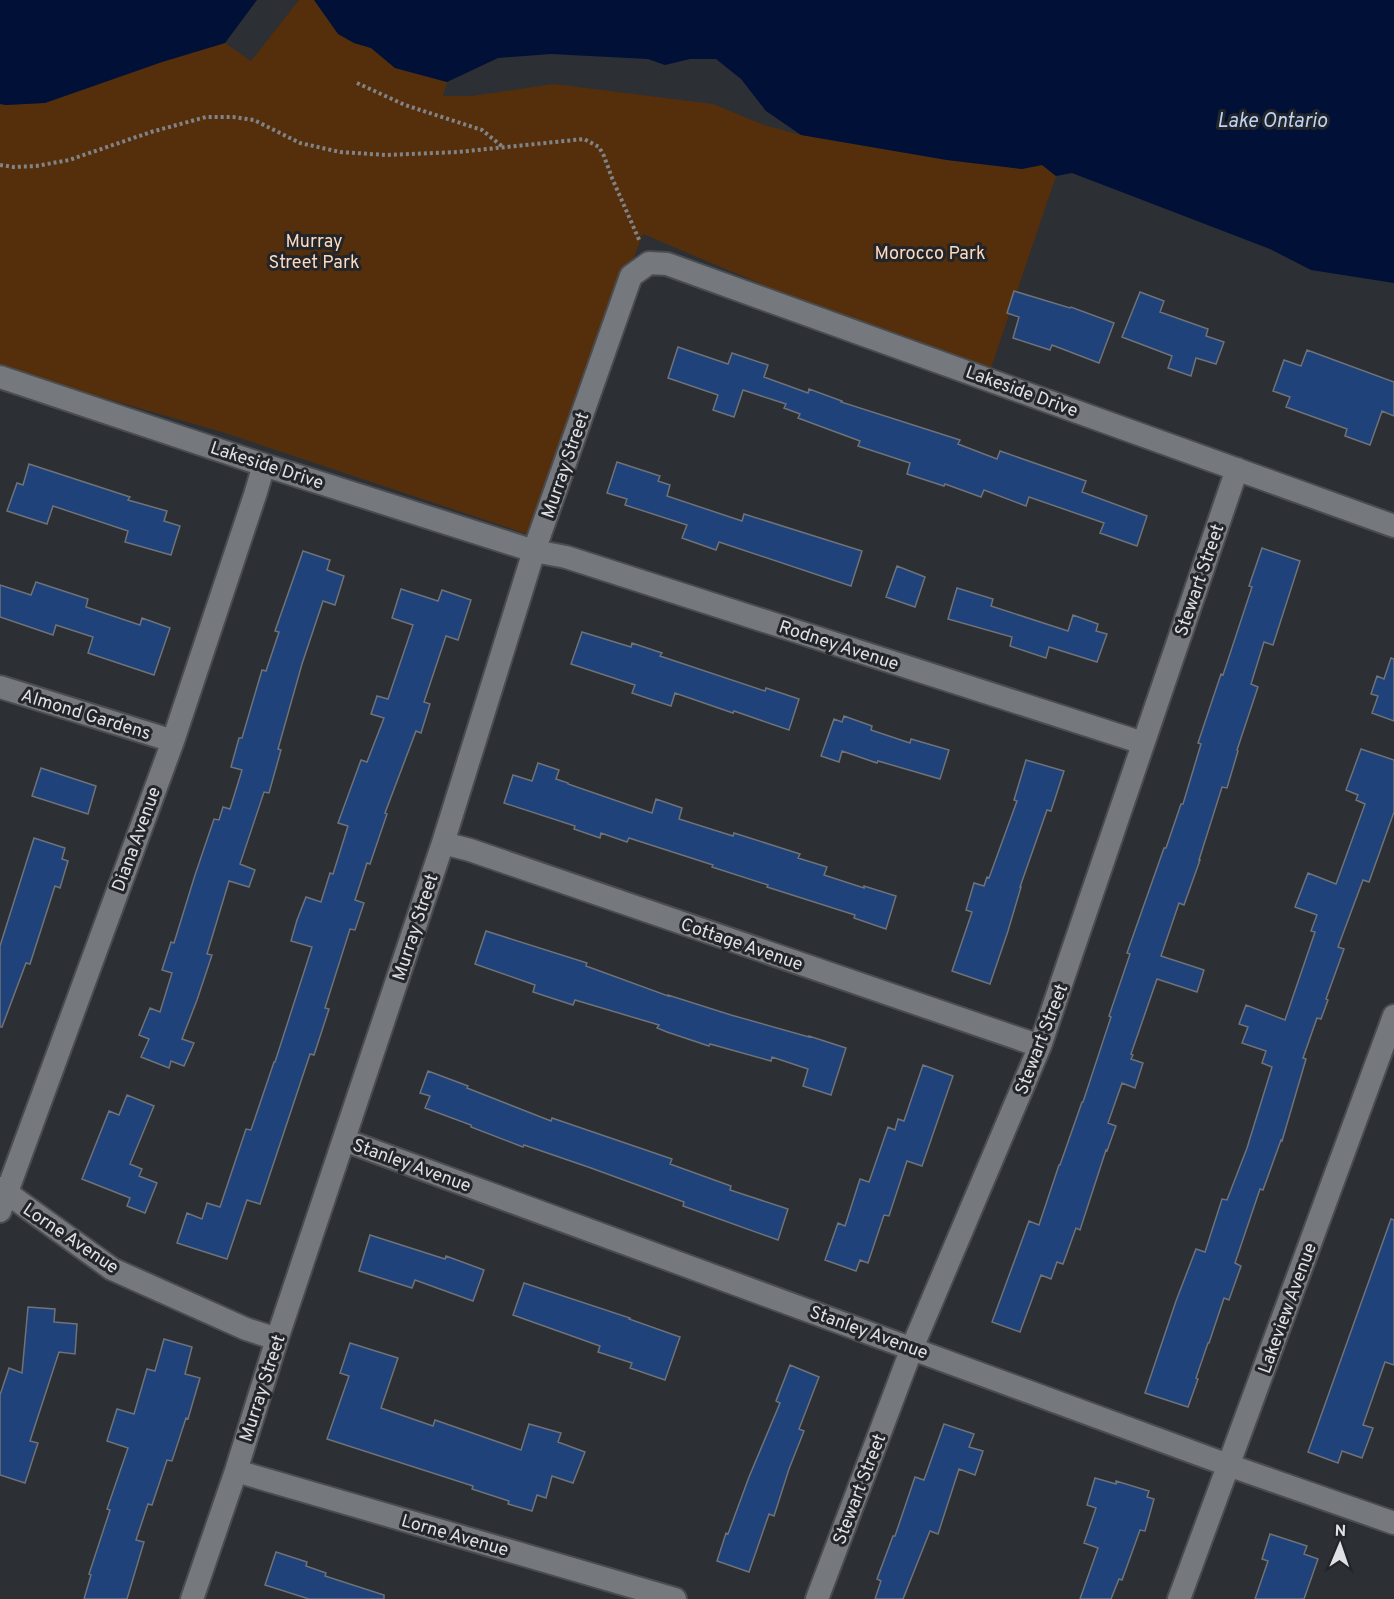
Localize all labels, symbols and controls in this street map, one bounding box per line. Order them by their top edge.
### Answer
water label: Lake Ontario [1217,109,1327,135]
park label: Murray Street Park [269,231,359,275]
park label: Morocco Park [874,243,986,266]
street label: Lakeside Drive [962,361,1081,423]
street label: Murray Street [537,409,595,522]
street label: Lakeside Drive [207,437,326,496]
street label: Stewart Street [1171,521,1230,640]
street label: Rodney Avenue [776,616,901,677]
street label: Almond Gardens [18,685,153,746]
street label: Diana Avenue [108,784,167,895]
street label: Murray Street [388,871,445,984]
street label: Cottage Avenue [677,914,806,977]
street label: Stewart Street [1011,981,1074,1098]
street label: Stanley Avenue [349,1134,474,1198]
street label: Lorne Avenue [18,1199,122,1280]
street label: Lakeview Avenue [1254,1240,1323,1377]
street label: Stanley Avenue [806,1301,931,1365]
street label: Murray Street [235,1332,292,1445]
street label: Stewart Street [829,1431,892,1548]
street label: Lorne Avenue [398,1510,511,1563]
north arrow [1310,1515,1370,1575]
text: N [1334,1522,1347,1542]

